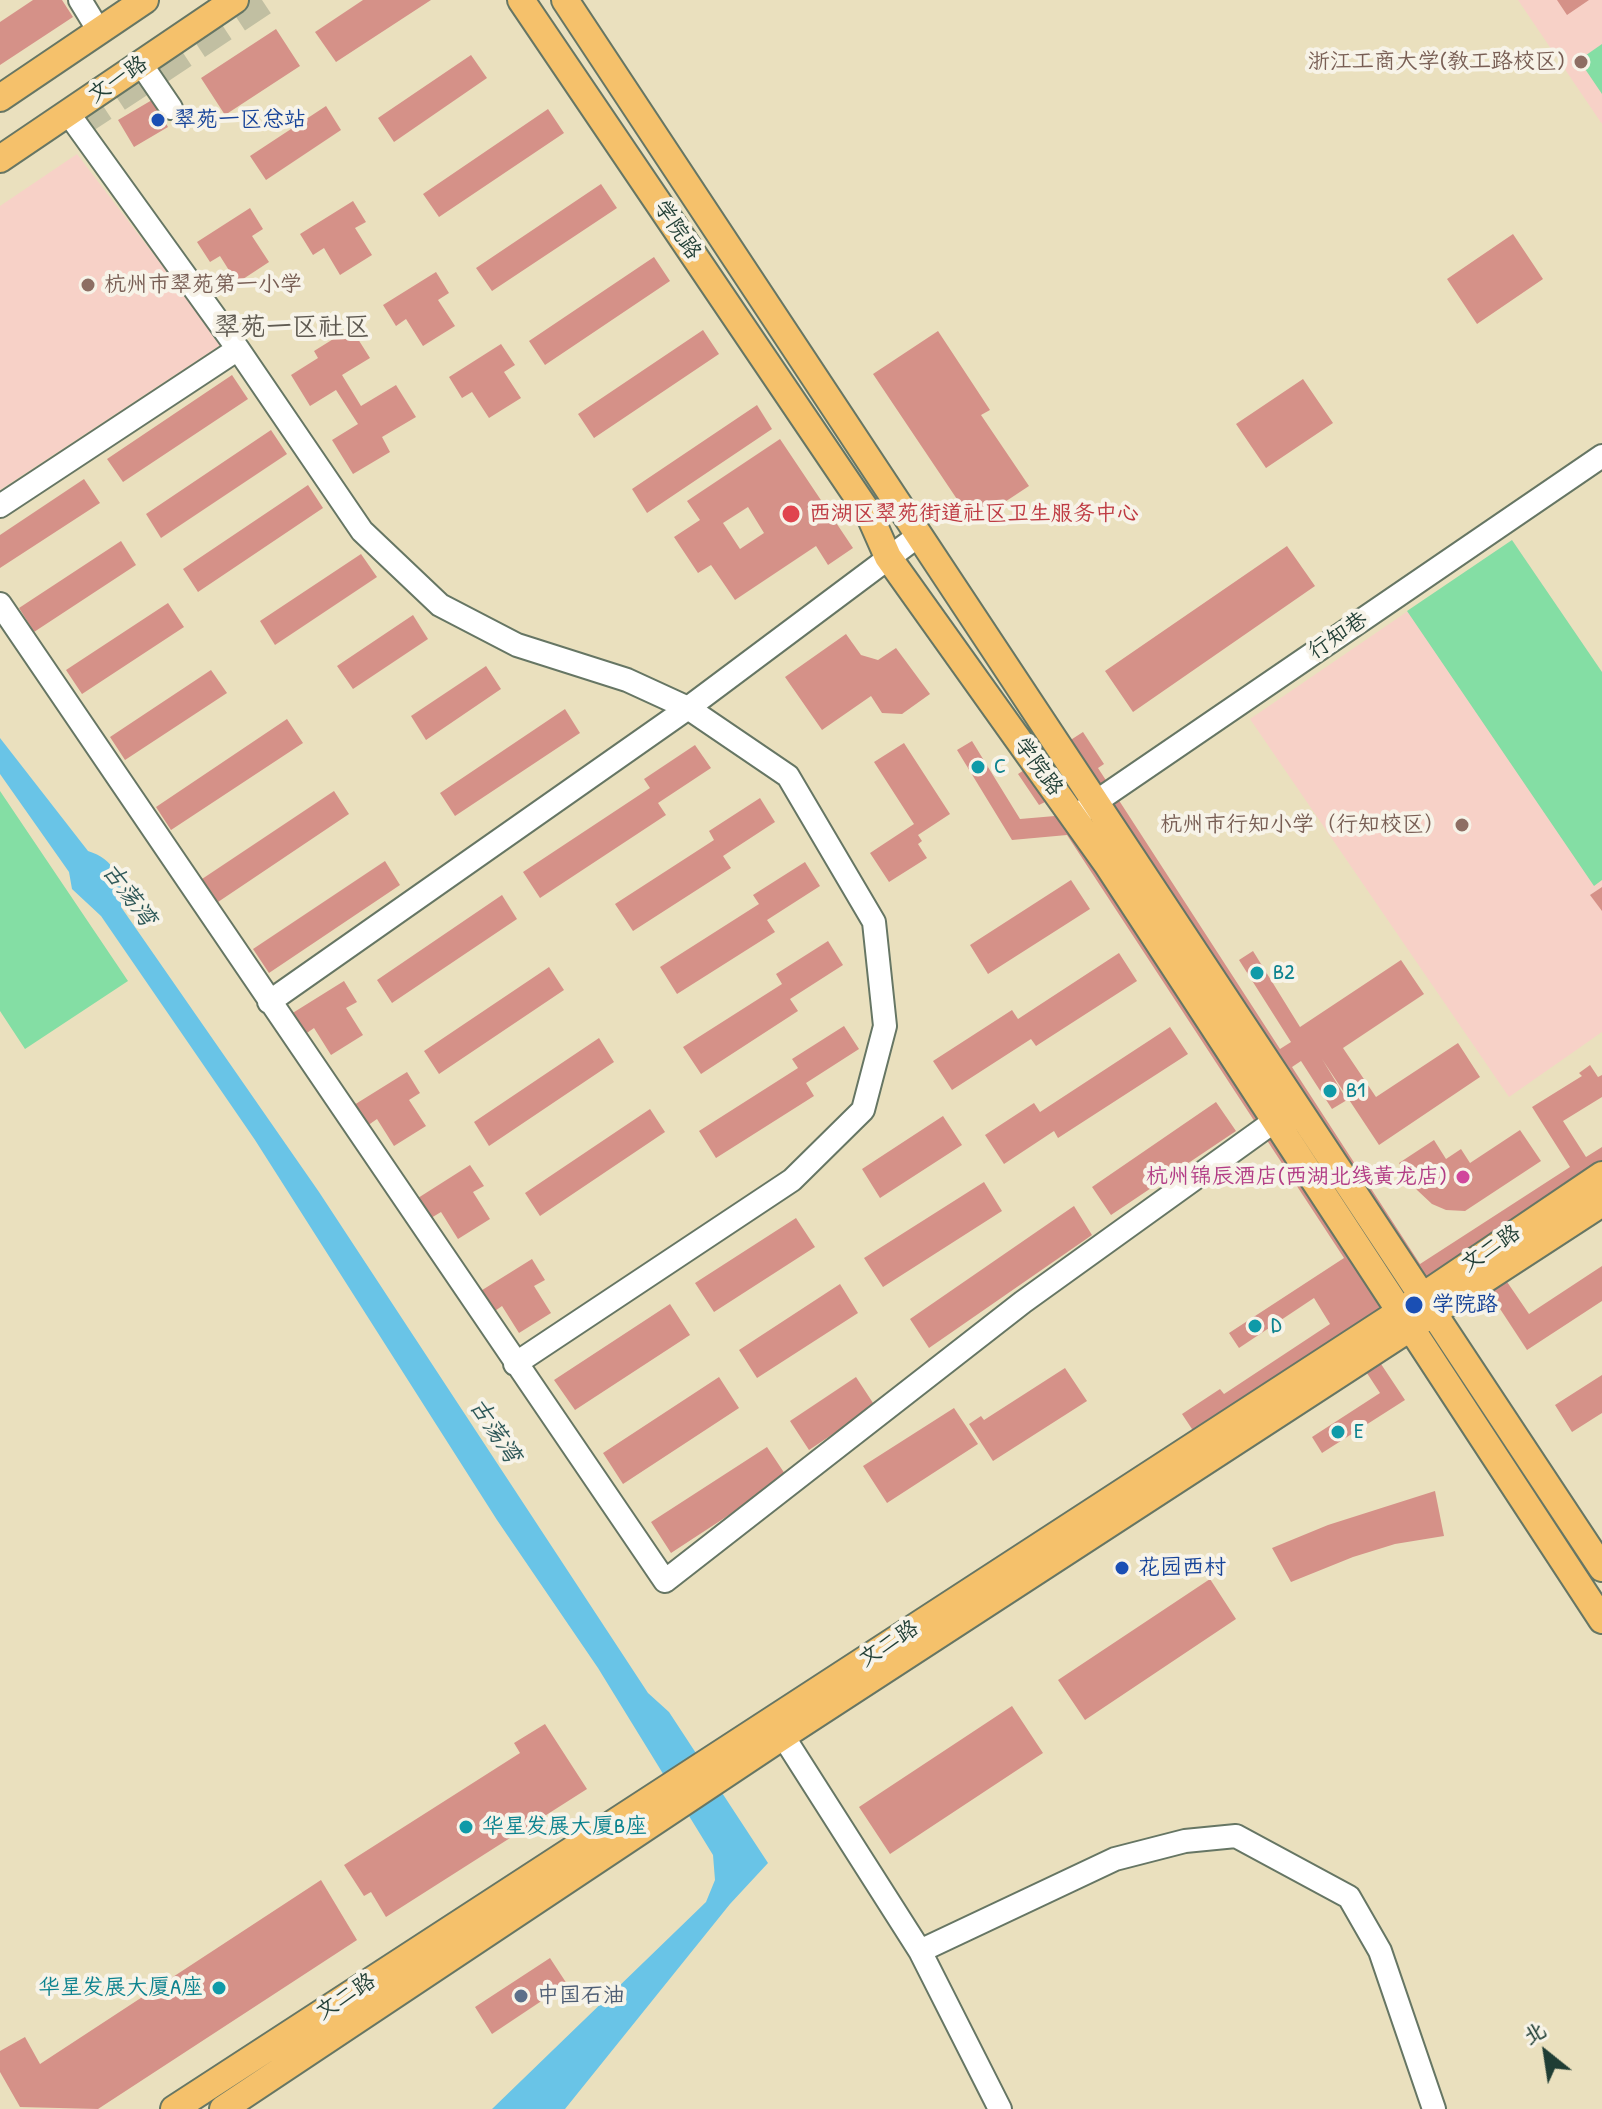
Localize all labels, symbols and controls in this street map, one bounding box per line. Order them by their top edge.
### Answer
place label: 浙江工商大学(教工路校区) [1308,49,1565,75]
street label: 文一路 [83,51,153,109]
marker: 浙江工商大学(教工路校区) [1572,53,1590,71]
place label: 翠苑一区总站 [174,107,306,133]
marker: 翠苑一区总站 [149,111,167,129]
street label: 学院路 [648,195,706,265]
place label: 杭州市翠苑第一小学 [104,272,302,298]
marker: 杭州市翠苑第一小学 [79,276,97,294]
district label: 翠苑一区社区 [214,312,370,344]
place label: 西湖区翠苑街道社区卫生服务中心 [809,501,1139,527]
marker: 西湖区翠苑街道社区卫生服务中心 [780,503,802,525]
street label: 行知巷 [1303,607,1373,665]
street label: 学院路 [1008,733,1068,801]
place label: C [994,754,1006,780]
marker: C [969,758,987,776]
place label: 杭州市行知小学（行知校区） [1160,812,1446,838]
marker: 杭州市行知小学（行知校区） [1453,816,1471,834]
water label: 古荡湾 [95,857,161,933]
place label: B2 [1273,960,1294,986]
marker: B2 [1248,964,1266,982]
place label: B1 [1346,1078,1365,1104]
marker: B1 [1321,1082,1339,1100]
place label: 杭州锦辰酒店(西湖北线黄龙店) [1146,1164,1447,1190]
marker: 杭州锦辰酒店(西湖北线黄龙店) [1454,1168,1472,1186]
street label: 文二路 [1456,1220,1526,1278]
place label: 学院路 [1432,1292,1498,1318]
marker: 学院路 [1403,1294,1425,1316]
place label: D [1271,1313,1281,1339]
marker: D [1246,1317,1264,1335]
water label: 古荡湾 [462,1393,526,1469]
place label: E [1354,1419,1364,1445]
marker: E [1329,1423,1347,1441]
place label: 花园西村 [1138,1555,1226,1581]
marker: 花园西村 [1113,1559,1131,1577]
street label: 文二路 [854,1615,924,1673]
place label: 华星发展大厦B座 [482,1814,647,1840]
marker: 华星发展大厦B座 [457,1818,475,1836]
street label: 文二路 [311,1968,381,2026]
place label: 华星发展大厦A座 [38,1975,203,2001]
marker: 华星发展大厦A座 [210,1979,228,1997]
place label: 中国石油 [537,1983,625,2009]
marker: 中国石油 [512,1987,530,2005]
north arrow [1506,2013,1586,2093]
text: 北 [1517,2014,1551,2051]

